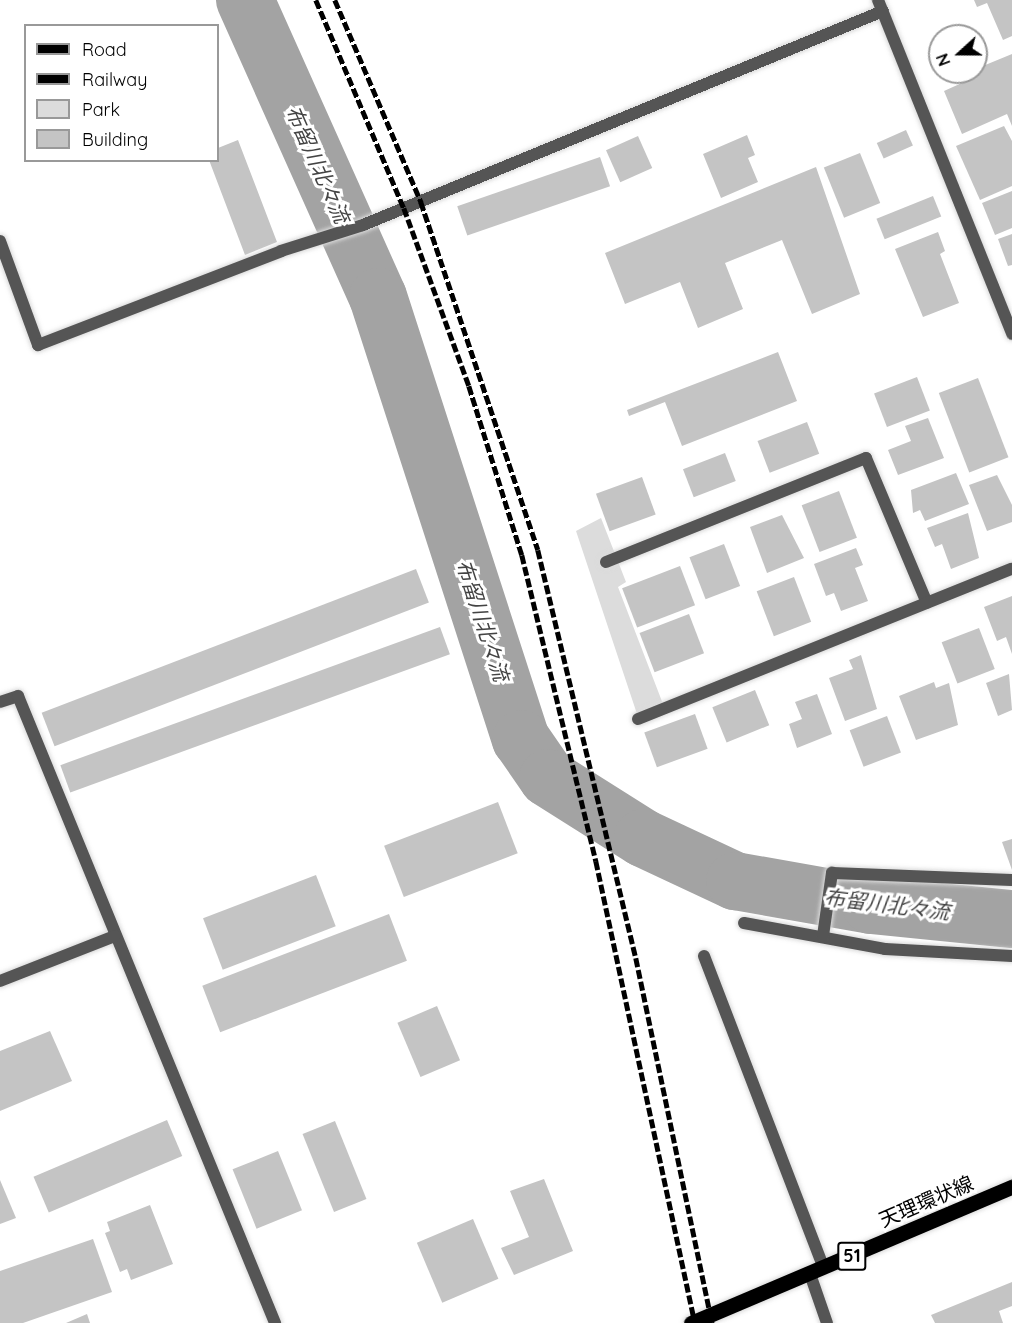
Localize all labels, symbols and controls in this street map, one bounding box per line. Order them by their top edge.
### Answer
legend [24,24,219,162]
north arrow [928,24,988,84]
text: Road [82,38,127,61]
text: N [932,51,955,69]
text: Railway [82,68,148,91]
text: Park [82,98,120,121]
water label: 布留川北々流 [281,101,355,227]
text: Building [82,128,148,151]
water label: 布留川北々流 [452,556,514,684]
water label: 布留川北々流 [823,884,951,924]
street label: 天理環状線 [875,1170,977,1232]
road number: 51 [837,1241,867,1271]

